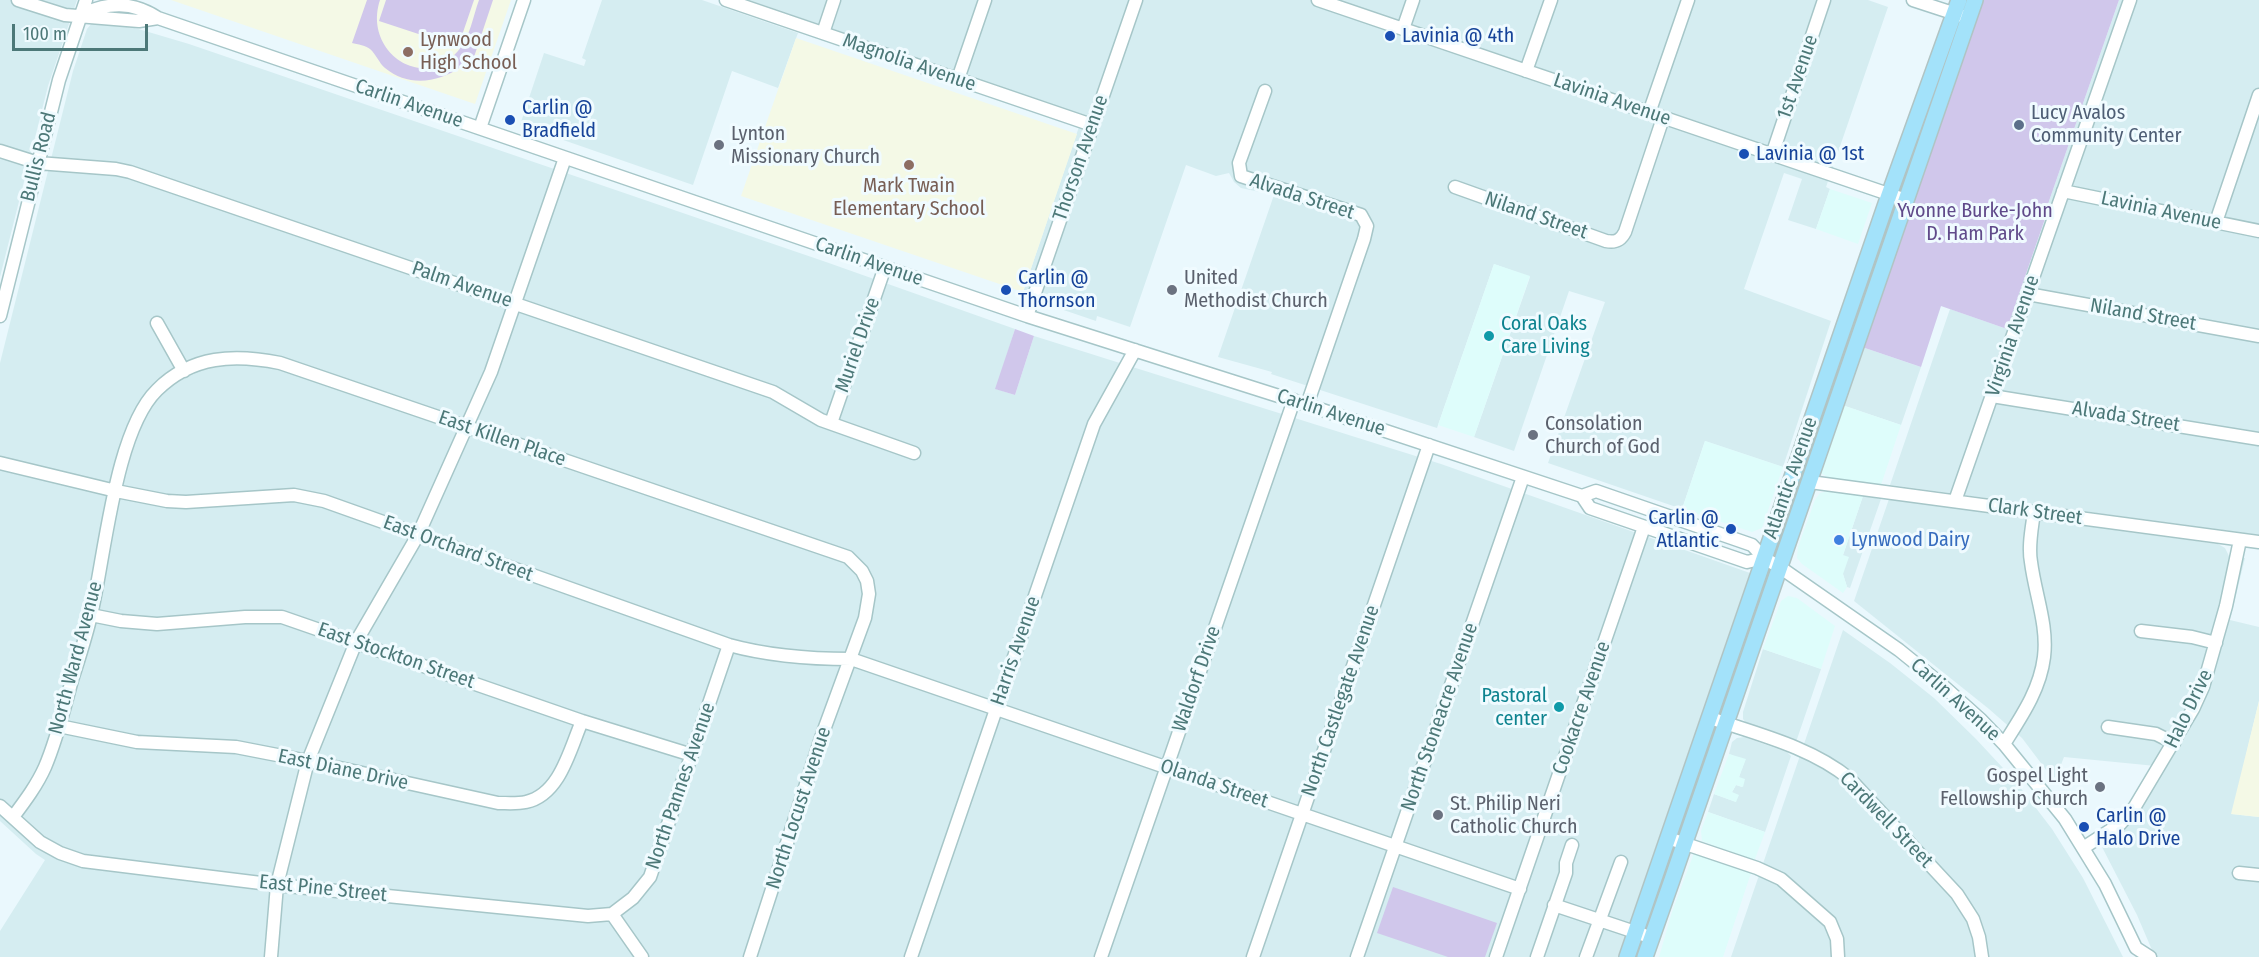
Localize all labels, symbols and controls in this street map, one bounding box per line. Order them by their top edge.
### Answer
scale bar [15,12,152,50]
text: 100 m [23,23,67,45]
place label: Lavinia @ 4th [1402,24,1514,48]
place label: Lynwood High School [420,28,517,75]
street label: Magnolia Avenue [839,29,979,97]
marker: Lavinia @ 4th [1383,29,1397,43]
street label: 1st Avenue [1772,32,1824,122]
marker: Lynwood High School [401,45,415,59]
street label: Lavinia Avenue [1550,69,1674,131]
street label: Carlin Avenue [352,74,466,134]
street label: Thorson Avenue [1048,92,1114,224]
place label: Carlin @ Bradfield [522,96,596,143]
place label: Lucy Avalos Community Center [2031,101,2181,148]
street label: Bullis Road [16,110,62,204]
marker: Carlin @ Bradfield [503,113,517,127]
marker: Lucy Avalos Community Center [2012,118,2026,132]
place label: Lynton Missionary Church [731,122,880,169]
marker: Lynton Missionary Church [712,138,726,152]
place label: Lavinia @ 1st [1756,142,1864,166]
marker: Lavinia @ 1st [1737,147,1751,161]
marker: Mark Twain Elementary School [902,158,916,172]
street label: Alvada Street [1247,169,1357,225]
place label: Mark Twain Elementary School [833,174,985,221]
street label: Niland Street [1481,187,1591,245]
street label: Lavinia Avenue [2099,187,2223,235]
park label: Yvonne Burke-John D. Ham Park [1897,199,2053,246]
street label: Carlin Avenue [812,232,926,292]
street label: Palm Avenue [409,257,515,313]
place label: Carlin @ Thornson [1018,266,1095,313]
place label: United Methodist Church [1184,266,1328,313]
street label: Virginia Avenue [1981,272,2045,400]
marker: Carlin @ Thornson [999,283,1013,297]
marker: United Methodist Church [1165,283,1179,297]
street label: Muriel Drive [831,294,885,396]
street label: Niland Street [2088,294,2198,336]
place label: Coral Oaks Care Living [1501,312,1590,359]
marker: Coral Oaks Care Living [1482,329,1496,343]
street label: Carlin Avenue [1274,384,1388,442]
street label: Alvada Street [2071,397,2181,437]
street label: East Killen Place [435,406,569,472]
place label: Consolation Church of God [1545,412,1660,459]
street label: Atlantic Avenue [1759,414,1823,542]
marker: Consolation Church of God [1526,428,1540,442]
street label: Clark Street [1986,493,2084,531]
place label: Carlin @ Atlantic [1648,506,1719,553]
street label: East Orchard Street [380,511,536,587]
marker: Carlin @ Atlantic [1724,522,1738,536]
place label: Lynwood Dairy [1851,528,1970,552]
marker: Lynwood Dairy [1832,533,1846,547]
street label: North Ward Avenue [44,579,108,737]
street label: Harris Avenue [986,593,1046,709]
street label: North Castlegate Avenue [1297,602,1385,800]
street label: East Stockton Street [314,618,478,694]
street label: North Stoneacre Avenue [1396,620,1484,814]
street label: Waldorf Drive [1168,623,1226,735]
street label: Cookacre Avenue [1548,638,1616,778]
street label: Carlin Avenue [1905,653,2005,747]
street label: Halo Drive [2160,666,2218,752]
place label: Pastoral center [1481,684,1547,731]
street label: North Pannes Avenue [641,699,721,873]
marker: Pastoral center [1552,700,1566,714]
street label: North Locust Avenue [761,724,837,892]
street label: East Diane Drive [276,744,410,796]
street label: Olanda Street [1157,754,1271,814]
place label: Gospel Light Fellowship Church [1940,764,2088,811]
street label: Cardwell Street [1834,767,1938,873]
marker: Gospel Light Fellowship Church [2093,780,2107,794]
place label: St. Philip Neri Catholic Church [1450,792,1577,839]
place label: Carlin @ Halo Drive [2096,804,2180,851]
marker: St. Philip Neri Catholic Church [1431,808,1445,822]
marker: Carlin @ Halo Drive [2077,820,2091,834]
street label: East Pine Street [258,870,388,908]

